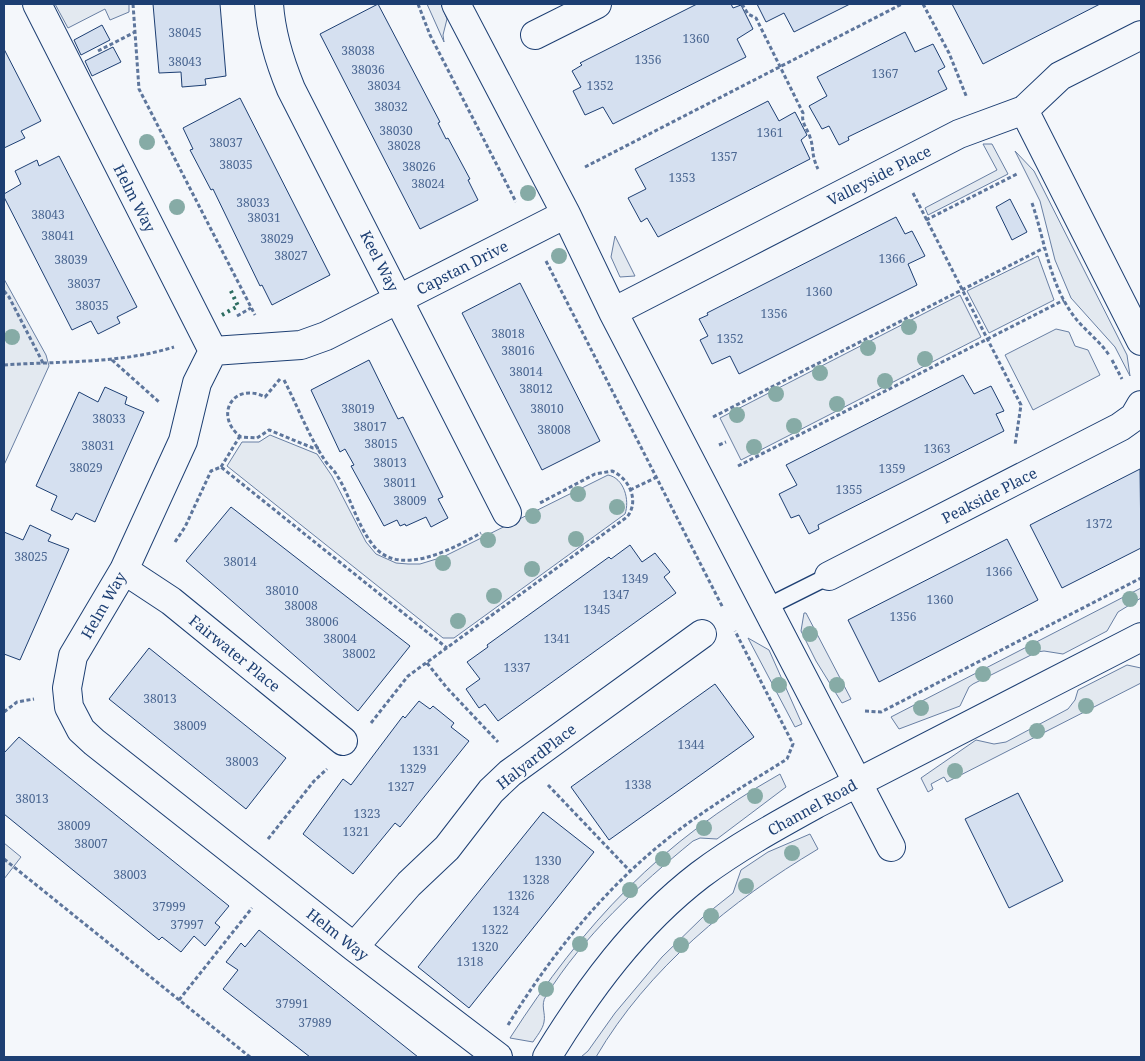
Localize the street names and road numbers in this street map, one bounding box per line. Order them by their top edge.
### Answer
street label: Valleyside Place [824,140,934,210]
street label: Helm Way [109,161,161,236]
street label: Keel Way [356,227,404,295]
street label: Capstan Drive [413,235,511,299]
street label: Peakside Place [938,462,1040,528]
street label: Helm Way [76,568,130,642]
street label: Fairwater Place [185,610,285,696]
street label: HalyardPlace [492,719,580,793]
street label: Channel Road [764,774,860,840]
street label: Helm Way [303,903,374,965]

